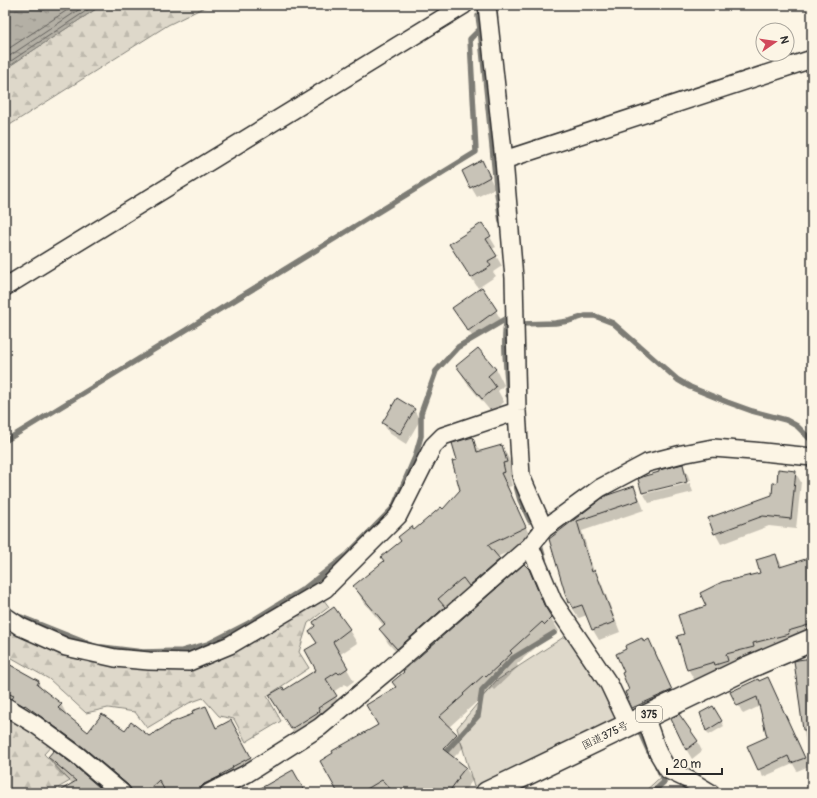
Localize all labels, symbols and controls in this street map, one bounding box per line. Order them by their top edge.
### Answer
north arrow [755,22,795,62]
text: N [777,35,792,45]
road number: 375 [636,706,662,722]
street label: 国道375号 [579,718,631,752]
scale bar [667,750,722,776]
text: 20 m [673,757,702,772]

